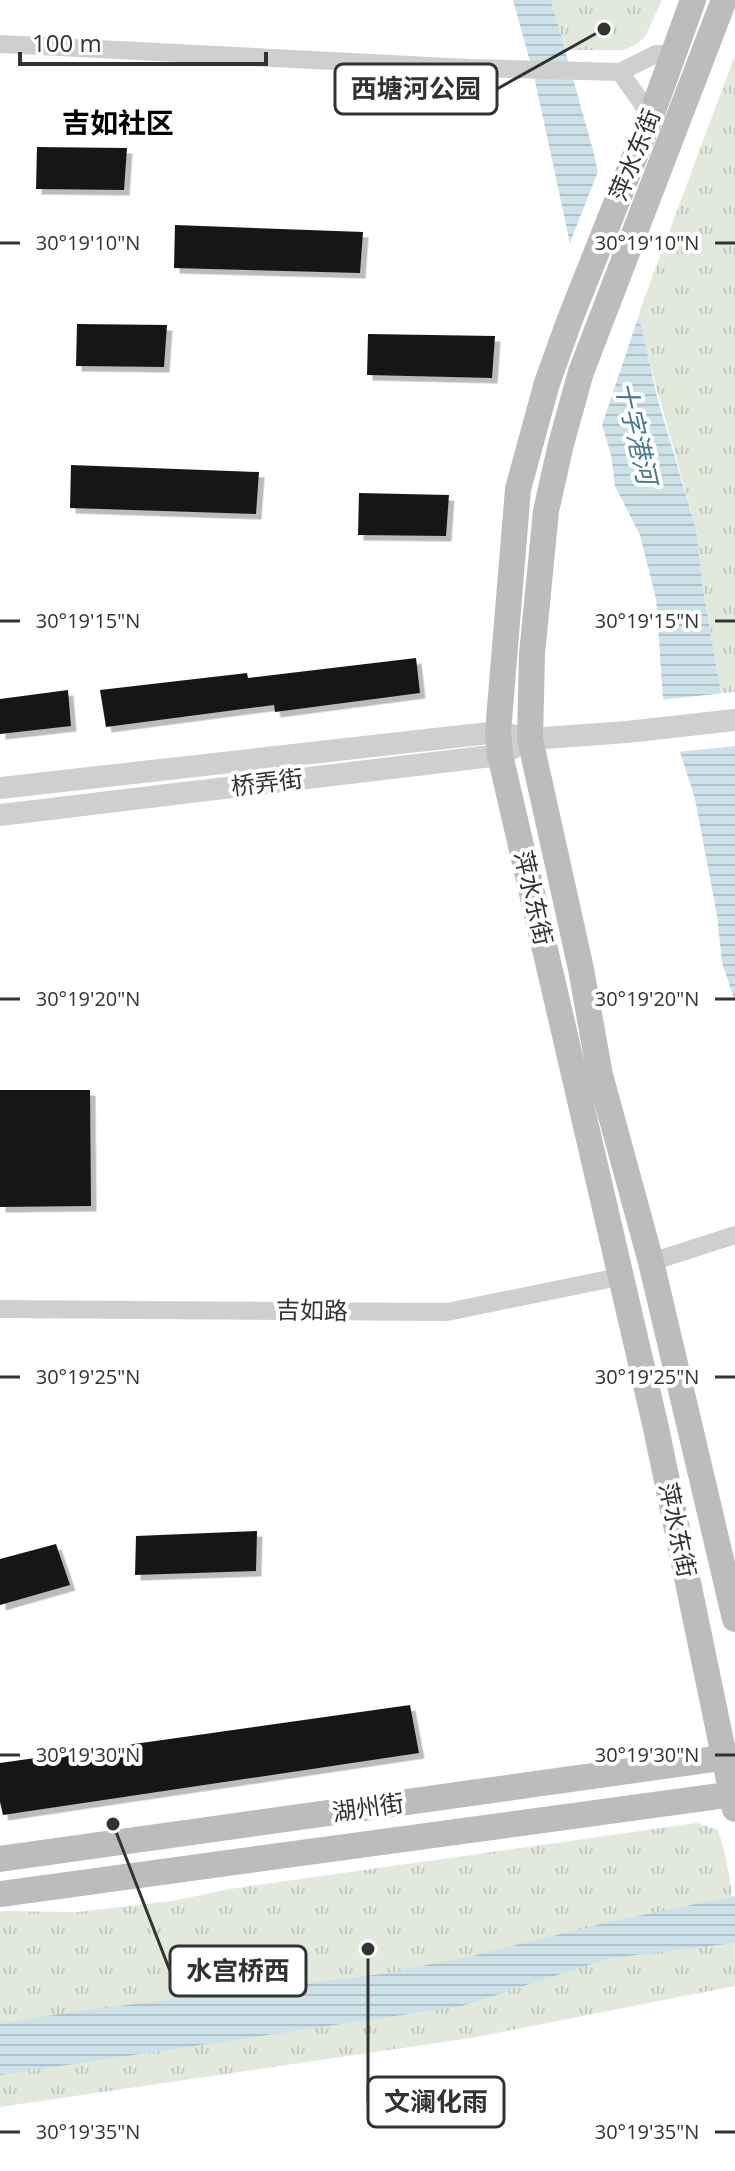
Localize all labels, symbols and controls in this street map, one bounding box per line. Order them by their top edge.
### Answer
scale bar [20,16,266,66]
text: 100 m [32,26,102,59]
callout: 西塘河公园 [335,64,497,114]
text: 西塘河公园 [351,70,481,106]
district label: 吉如社区 [62,103,174,141]
street label: 萍水东街 [600,104,667,205]
text: 30°19'10"N [36,229,140,256]
text: 30°19'10"N [595,229,699,256]
water label: 十字港河 [608,378,667,492]
text: 30°19'15"N [36,607,140,634]
text: 30°19'15"N [595,607,699,634]
street label: 桥弄街 [229,761,305,802]
street label: 萍水东街 [508,847,561,948]
text: 30°19'20"N [36,985,140,1012]
text: 30°19'20"N [595,985,699,1012]
street label: 吉如路 [276,1292,348,1327]
text: 30°19'25"N [36,1363,140,1390]
text: 30°19'25"N [595,1363,699,1390]
street label: 萍水东街 [652,1479,705,1580]
text: 30°19'30"N [36,1741,140,1768]
text: 30°19'30"N [595,1741,699,1768]
street label: 湖州街 [330,1785,406,1828]
callout: 水宫桥西 [170,1946,306,1996]
text: 水宫桥西 [186,1952,290,1988]
callout: 文澜化雨 [368,2077,504,2127]
text: 文澜化雨 [384,2083,488,2119]
text: 30°19'35"N [36,2118,140,2145]
text: 30°19'35"N [595,2118,699,2145]

